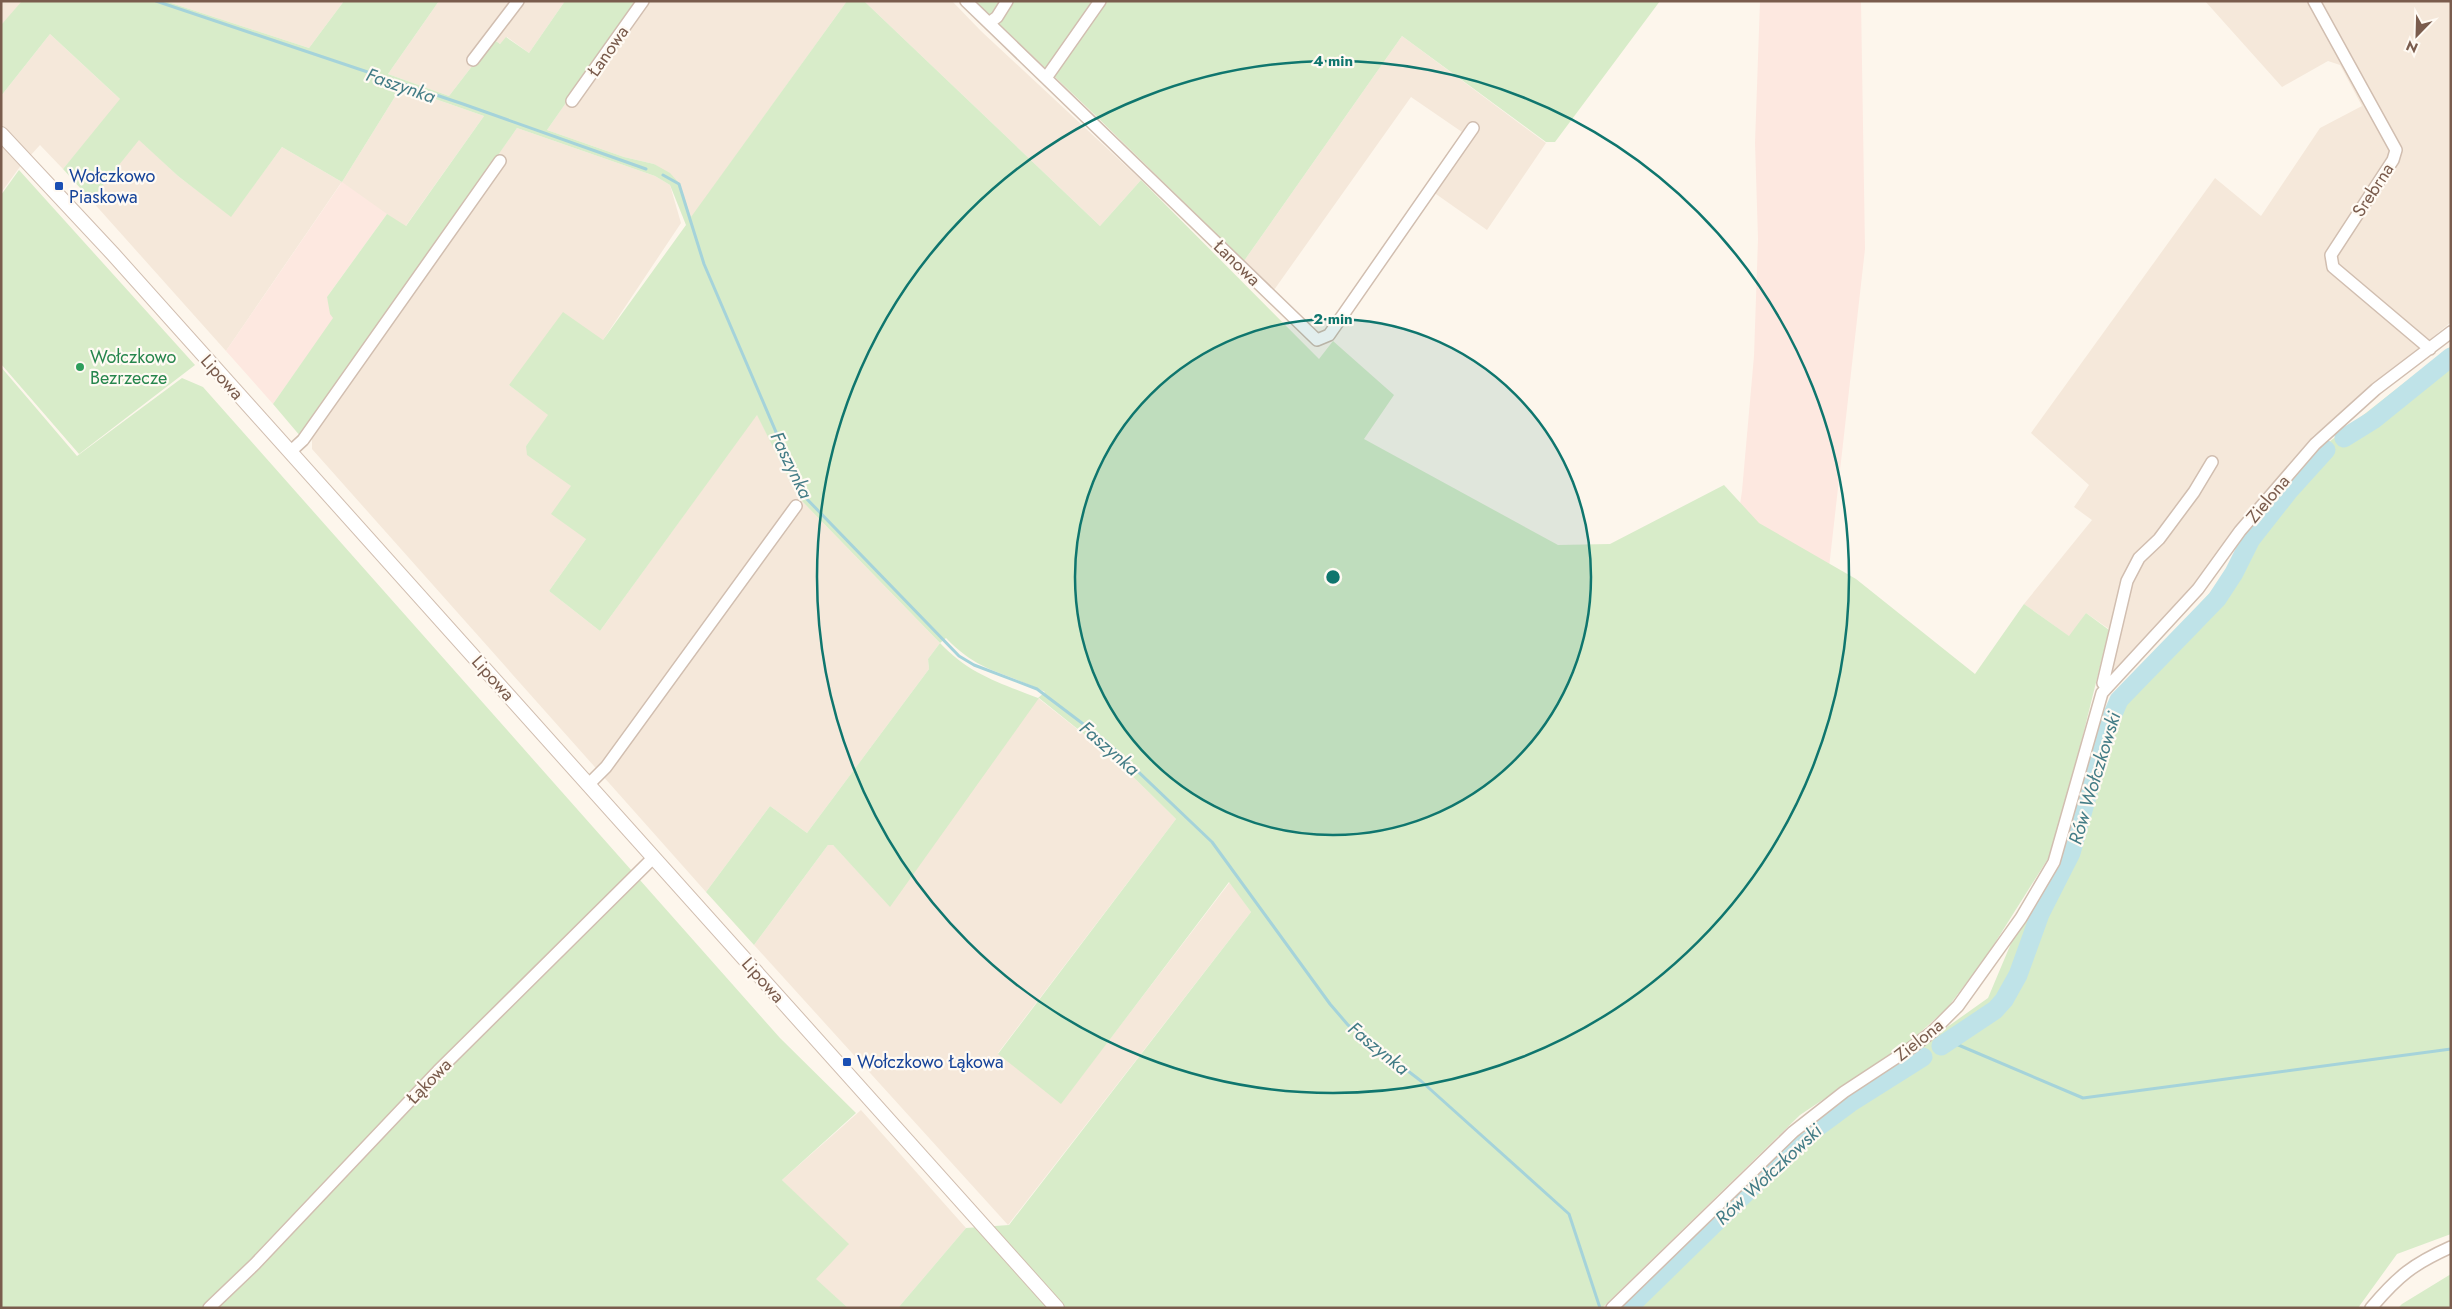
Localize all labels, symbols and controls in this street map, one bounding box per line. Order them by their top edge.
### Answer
north arrow [2392,10,2442,60]
street label: Łanowa [581,20,635,82]
text: N [2403,36,2421,58]
text: 4 min [1313,50,1353,72]
water label: Faszynka [363,61,440,110]
street label: Srebrna [2346,158,2400,222]
place label: Wołczkowo Piaskowa [69,163,155,210]
marker: Wołczkowo Piaskowa [53,180,65,192]
street label: Łanowa [1207,233,1266,292]
text: 2 min [1313,308,1353,330]
place label: Wołczkowo Bezrzecze [90,344,176,391]
street label: Lipowa [194,348,250,406]
marker: Wołczkowo Bezrzecze [74,361,86,373]
water label: Faszynka [764,427,820,504]
street label: Zielona [2240,469,2296,529]
centre of rings [1324,568,1342,586]
street label: Lipowa [465,649,521,707]
water label: Rów Wołczkowski [2062,707,2128,848]
water label: Faszynka [1074,715,1146,782]
street label: Lipowa [735,951,791,1009]
street label: Zielona [1889,1013,1949,1067]
water label: Faszynka [1342,1015,1415,1082]
place label: Wołczkowo Łąkowa [857,1049,1004,1075]
street label: Łąkowa [400,1052,457,1111]
marker: Wołczkowo Łąkowa [841,1056,853,1068]
water label: Rów Wołczkowski [1709,1117,1829,1231]

